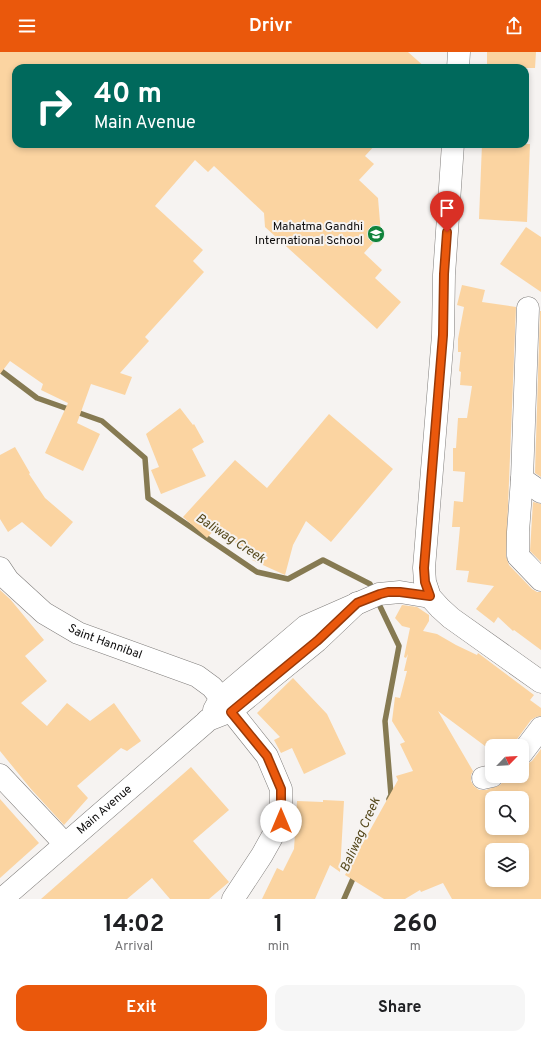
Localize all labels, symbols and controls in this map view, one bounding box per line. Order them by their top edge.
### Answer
icon: menu [16,15,38,37]
text: Drivr [249,15,292,38]
icon: share [503,15,525,37]
text: 40 m [94,77,162,113]
icon: right [28,80,80,132]
text: Main Avenue [94,112,196,135]
pin [430,191,464,232]
icon: arrive [436,197,458,219]
place label: Mahatma Gandhi International School [255,219,363,249]
school or university icon: Mahatma Gandhi International School [366,224,386,244]
water label: Baliwag Creek [192,511,268,568]
street label: Saint Hannibal [65,621,144,663]
north arrow [485,739,529,783]
map controls [485,739,529,887]
street label: Main Avenue [74,782,136,838]
button: search [485,791,529,835]
water label: Baliwag Creek [337,795,385,875]
position arrow [260,800,302,842]
button: layers [485,843,529,887]
text: 14:02 [103,910,165,940]
text: 1 [274,910,283,940]
text: 260 [393,910,438,940]
text: Arrival [114,939,153,955]
text: min [268,939,289,955]
text: m [410,939,421,955]
button: Exit [16,985,267,1031]
button: Share [275,985,525,1031]

